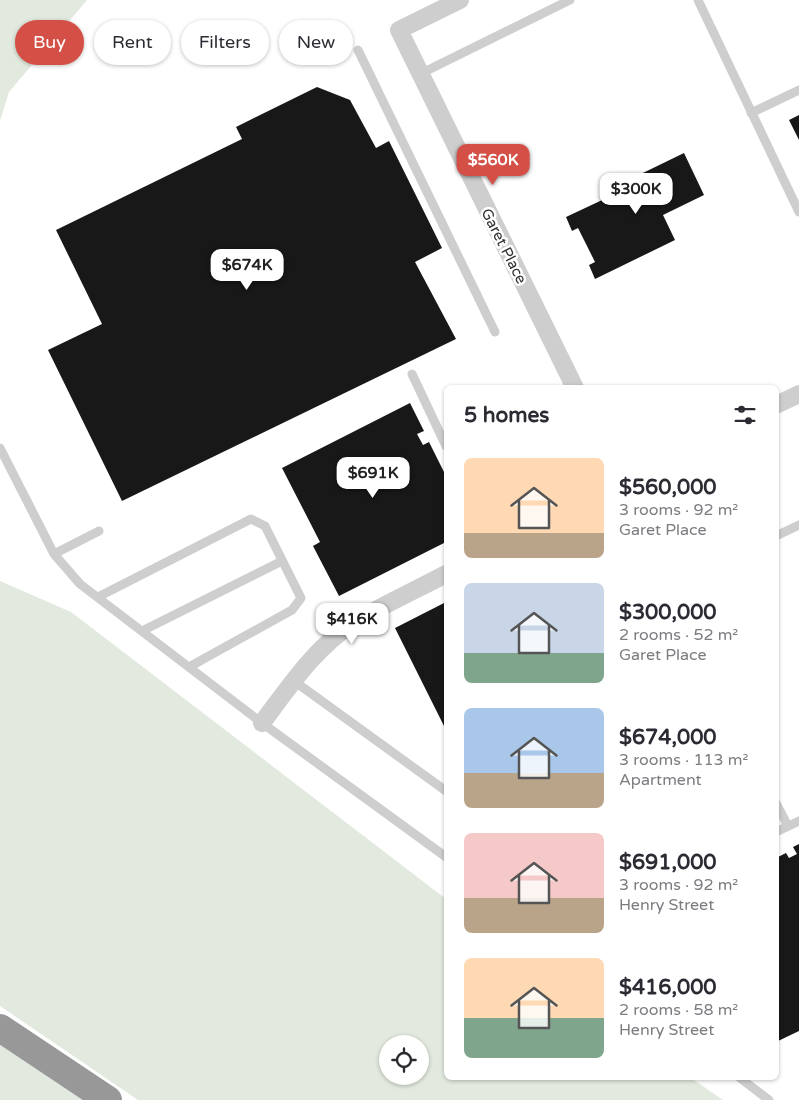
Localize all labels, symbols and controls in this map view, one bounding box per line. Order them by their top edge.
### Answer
chip: Buy [15,20,84,65]
chip: Rent [94,20,171,65]
chip: Filters [181,20,269,65]
chip: New [279,20,353,65]
pin: $560K [458,144,528,186]
text: $560K [468,150,518,170]
pin: $300K [601,172,671,215]
text: $300K [611,179,661,199]
street label: Garet Place [477,205,531,287]
pin: $674K [212,248,282,291]
text: $674K [222,255,272,275]
icon: filters [731,401,759,429]
text: 5 homes [464,403,549,428]
pin: $691K [338,456,408,499]
text: $691K [348,463,398,483]
text: $560,000 [619,475,717,500]
icon: home [504,478,564,538]
text: 3 rooms · 92 m² [619,500,738,520]
text: Garet Place [619,520,706,540]
text: $300,000 [619,600,717,625]
pin: $416K [317,602,387,645]
icon: home [504,603,564,663]
text: $416K [327,609,377,629]
text: 2 rooms · 52 m² [619,625,738,645]
text: Garet Place [619,645,706,665]
text: $674,000 [619,725,717,750]
icon: home [504,728,564,788]
text: 3 rooms · 113 m² [619,750,748,770]
text: Apartment [619,770,702,790]
text: $691,000 [619,850,717,875]
icon: home [504,853,564,913]
text: 3 rooms · 92 m² [619,875,738,895]
text: Henry Street [619,895,714,915]
text: $416,000 [619,975,717,1000]
icon: home [504,978,564,1038]
text: 2 rooms · 58 m² [619,1000,738,1020]
text: Henry Street [619,1020,714,1040]
map controls [379,1035,429,1085]
button: locate [379,1035,429,1085]

